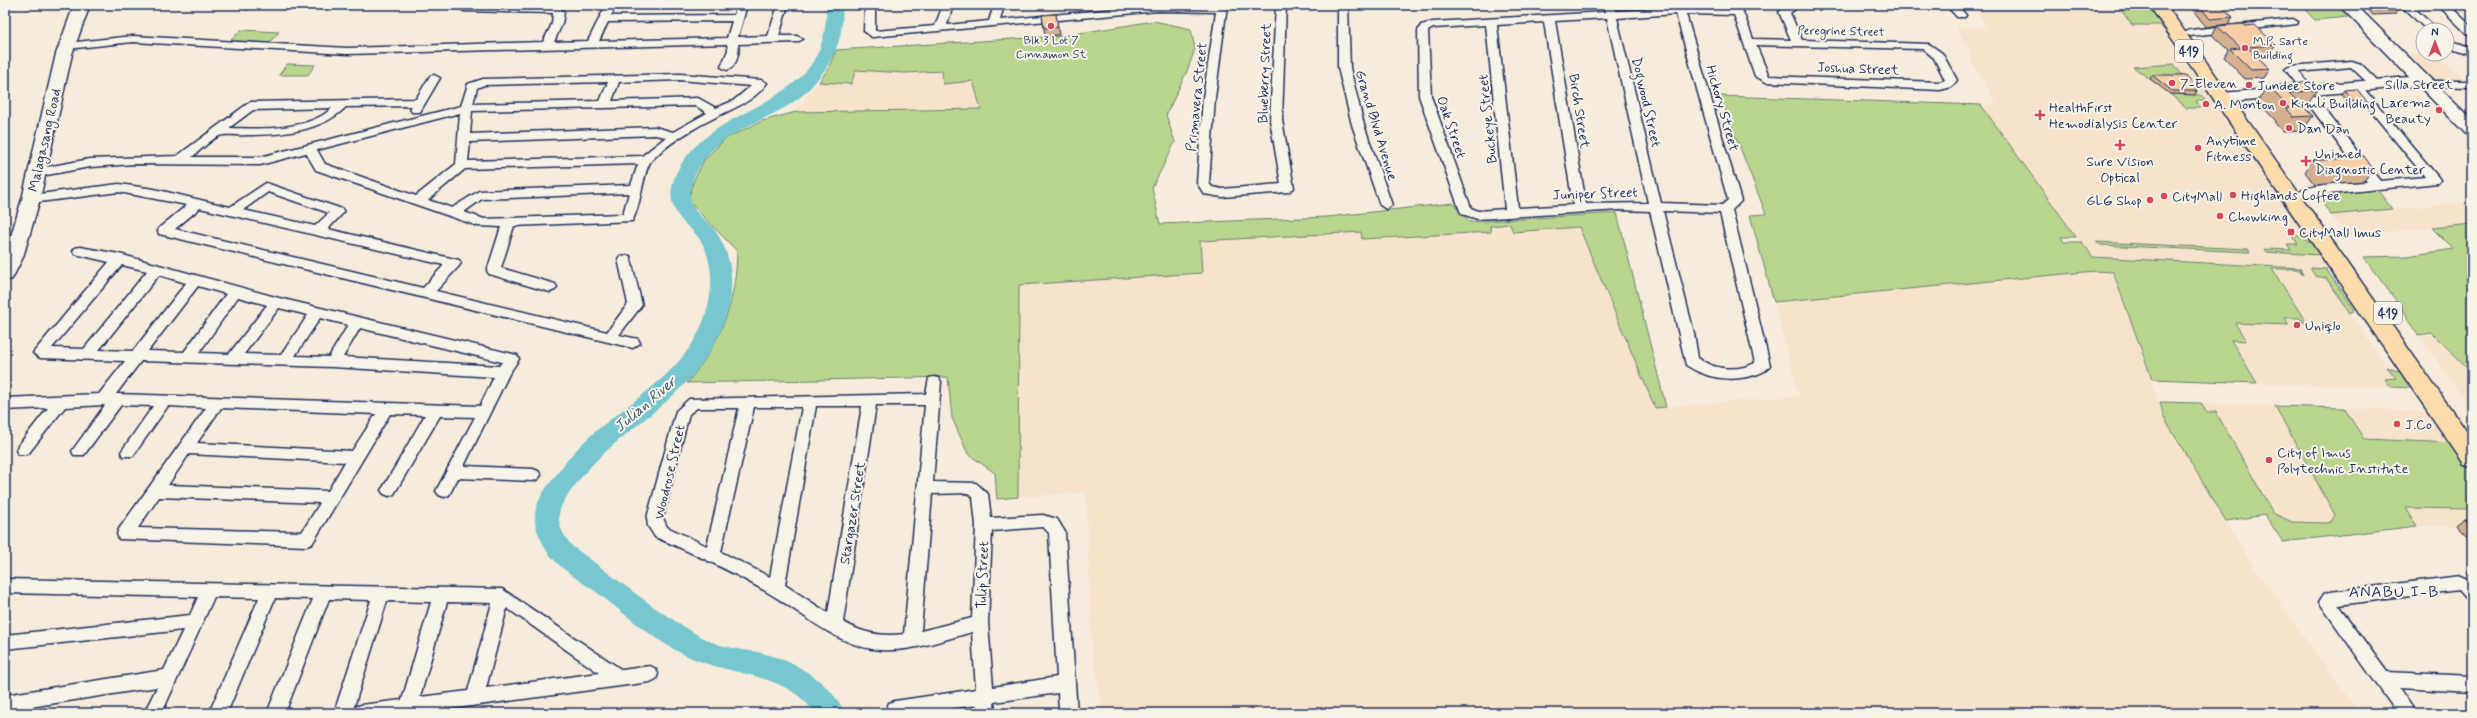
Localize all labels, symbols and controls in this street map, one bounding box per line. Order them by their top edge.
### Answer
marker: Blk 3 Lot 7 Cinnamon St [1046,21,1056,31]
street label: Blueberry Street [1254,22,1276,124]
north arrow [2415,22,2455,62]
street label: Peregrine Street [1797,23,1885,41]
text: N [2431,26,2439,40]
place label: Blk 3 Lot 7 Cinnamon St [1016,33,1086,63]
place label: M.P. Sarte Building [2253,34,2308,65]
road number: 419 [2175,40,2203,62]
street label: Primavera Street [1182,41,1212,153]
marker: M.P. Sarte Building [2240,43,2250,53]
street label: Dogwood Street [1625,55,1665,149]
street label: Joshua Street [1817,59,1900,79]
street label: Hickory Street [1701,63,1743,154]
street label: Grand Blvd Avenue [1351,68,1401,183]
street label: Buckeye Street [1474,73,1502,164]
street label: Birch Street [1564,73,1594,151]
place label: 7-Eleven [2180,75,2238,93]
street label: Silla Street [2385,76,2454,94]
place label: Jundee Store [2257,77,2335,95]
marker: 7-Eleven [2167,78,2177,88]
marker: Jundee Store [2244,80,2254,90]
street label: Malagasang Road [24,87,67,194]
street label: Oak Street [1432,94,1470,161]
place label: Laremz Beauty [2381,94,2431,128]
place label: Kimli Building [2291,95,2376,115]
place label: A. Monton [2214,96,2275,114]
marker: Kimli Building [2278,98,2288,108]
place label: HealthFirst Hemodialysis Center [2049,99,2178,133]
marker: A. Monton [2201,99,2211,109]
marker: Laremz Beauty [2434,105,2444,115]
marker: HealthFirst Hemodialysis Center [2034,109,2046,121]
place label: Dan Dan [2297,120,2350,138]
marker: Dan Dan [2284,123,2294,133]
place label: Anytime Fitness [2206,132,2257,166]
marker: Sure Vision Optical [2114,139,2126,151]
marker: Anytime Fitness [2193,143,2203,153]
place label: Unimed Diagnostic Center [2315,145,2425,181]
place label: Sure Vision Optical [2086,153,2154,187]
marker: Unimed Diagnostic Center [2300,155,2312,167]
street label: Juniper Street [1552,184,1638,204]
place label: Highlands Coffee [2241,187,2340,207]
place label: CityMall [2172,188,2222,206]
marker: Highlands Coffee [2228,190,2238,200]
marker: CityMall [2159,191,2169,201]
place label: GLG Shop [2086,192,2142,210]
marker: GLG Shop [2145,195,2155,205]
place label: Chowking [2228,208,2288,226]
marker: Chowking [2215,211,2225,221]
place label: CityMall Imus [2299,224,2381,242]
marker: CityMall Imus [2286,227,2296,237]
road number: 419 [2374,302,2402,324]
place label: Uniqlo [2305,317,2341,335]
marker: Uniqlo [2292,320,2302,330]
water label: Julian River [611,371,682,437]
place label: J.Co [2405,416,2432,434]
marker: J.Co [2392,419,2402,429]
street label: Woodrose Street [650,423,690,521]
place label: City of Imus Polytechnic Institute [2277,444,2409,478]
marker: City of Imus Polytechnic Institute [2264,455,2274,465]
street label: Stargazer Street [836,460,870,566]
street label: Tulip Street [973,541,993,609]
district label: ANABU I-B [2349,582,2439,603]

